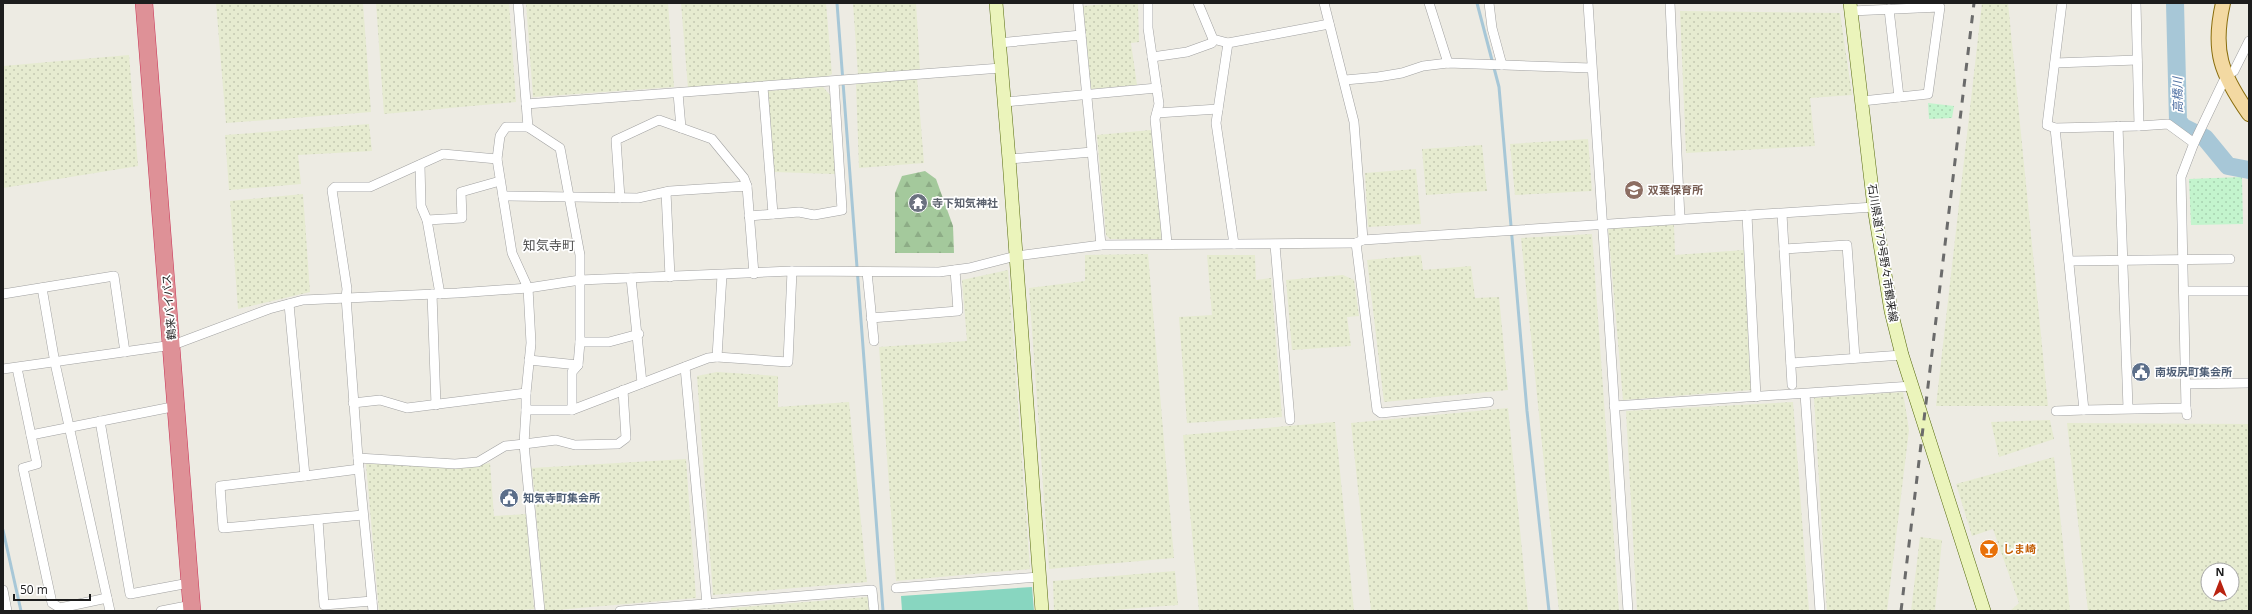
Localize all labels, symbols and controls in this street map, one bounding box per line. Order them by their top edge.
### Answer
water label: 高橋川 [2169,75,2186,113]
school or university icon: 双葉保育所 [1623,179,1645,201]
place label: 双葉保育所 [1648,182,1703,197]
street label: 石川県道179号野々市鶴来線 [1865,183,1902,323]
temple icon: 寺下知気神社 [907,192,929,214]
place label: 寺下知気神社 [932,195,998,210]
district label: 知気寺町 [523,236,575,254]
street label: 鶴来バイパス [158,274,179,340]
public building icon: 南坂尻町集会所 [2130,361,2152,383]
place label: 南坂尻町集会所 [2155,364,2232,379]
public building icon: 知気寺町集会所 [498,487,520,509]
place label: 知気寺町集会所 [523,490,600,505]
bar icon: しま崎 [1978,538,2000,560]
place label: しま崎 [2003,541,2036,556]
north arrow [2200,562,2240,602]
text: N [2216,564,2224,579]
scale bar [14,576,90,602]
text: 50 m [20,581,48,598]

